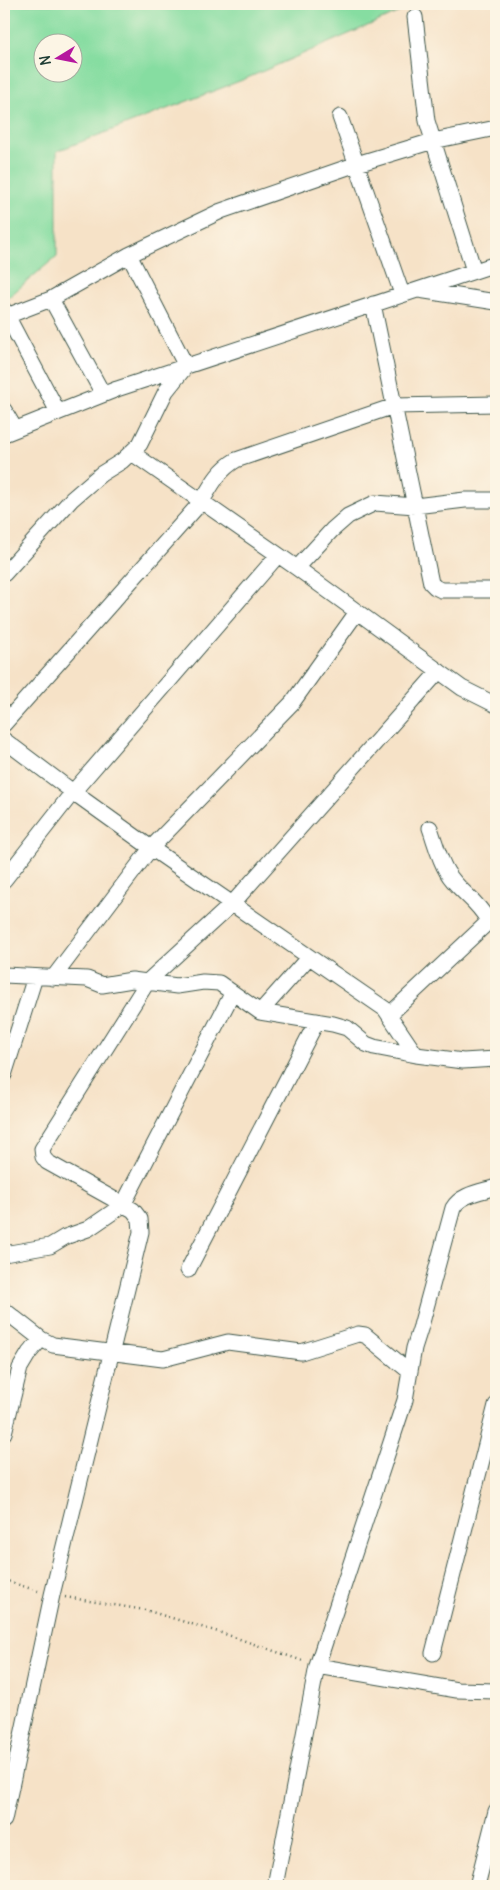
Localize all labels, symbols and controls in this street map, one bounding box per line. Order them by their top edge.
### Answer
north arrow [32,32,82,82]
text: N [35,54,55,67]

